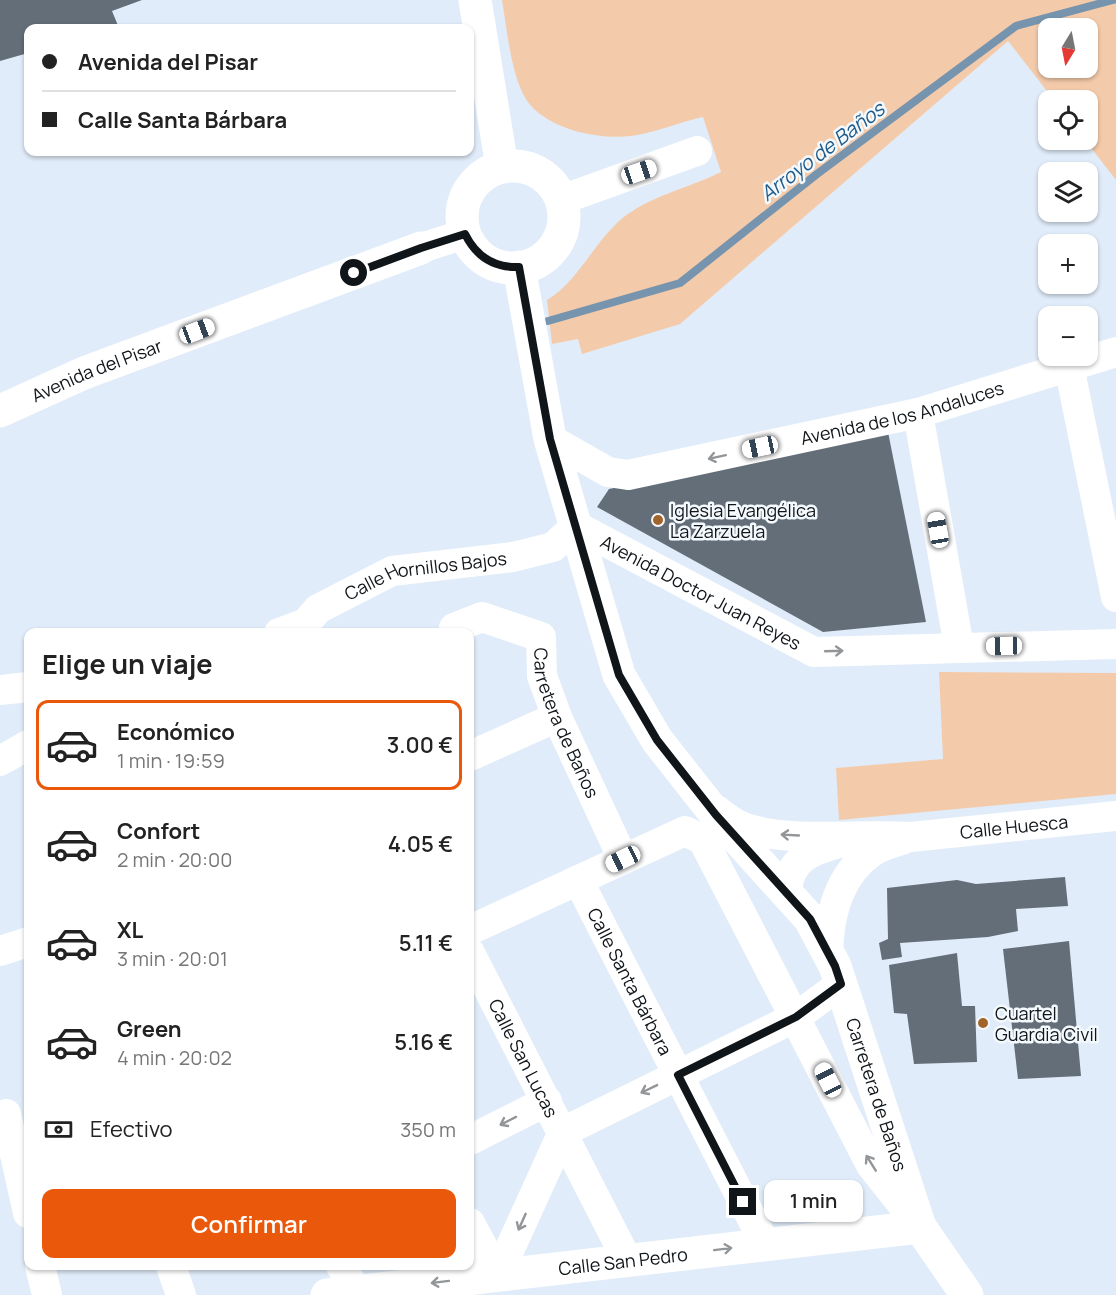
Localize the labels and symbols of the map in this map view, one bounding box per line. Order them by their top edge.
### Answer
north arrow [1038,18,1098,78]
water label: Arroyo de Baños [754,94,891,207]
car [619,158,659,186]
route start [340,259,367,286]
car [177,316,217,346]
street label: Avenida del Pisar [27,333,166,407]
street label: Avenida de los Andaluces [798,375,1007,450]
car [741,434,779,460]
one-way arrow [708,452,727,463]
place label: Iglesia Evangélica La Zarzuela [670,498,816,543]
car [926,511,950,549]
marker: Iglesia Evangélica La Zarzuela [651,513,665,527]
street label: Avenida Doctor Juan Reyes [597,529,805,655]
street label: Calle Hornillos Bajos [340,546,508,605]
car [986,637,1022,655]
one-way arrow [824,646,844,657]
street label: Carretera de Baños [529,647,605,802]
street label: Calle Huesca [959,809,1069,844]
one-way arrow [780,829,800,840]
car [603,843,643,875]
street label: Calle Santa Bárbara [582,904,678,1059]
street label: Calle San Lucas [483,995,564,1121]
place label: Cuartel Guardia Civil [995,1001,1098,1046]
street label: Carretera de Baños [841,1015,913,1174]
marker: Cuartel Guardia Civil [976,1016,990,1030]
car [812,1060,844,1100]
one-way arrow [641,1084,659,1096]
one-way arrow [499,1115,517,1127]
one-way arrow [865,1155,878,1172]
callout: 1 min [764,1181,863,1223]
route end [729,1188,756,1215]
one-way arrow [515,1212,527,1230]
street label: Calle San Pedro [557,1242,689,1280]
one-way arrow [713,1243,732,1254]
one-way arrow [430,1277,450,1288]

